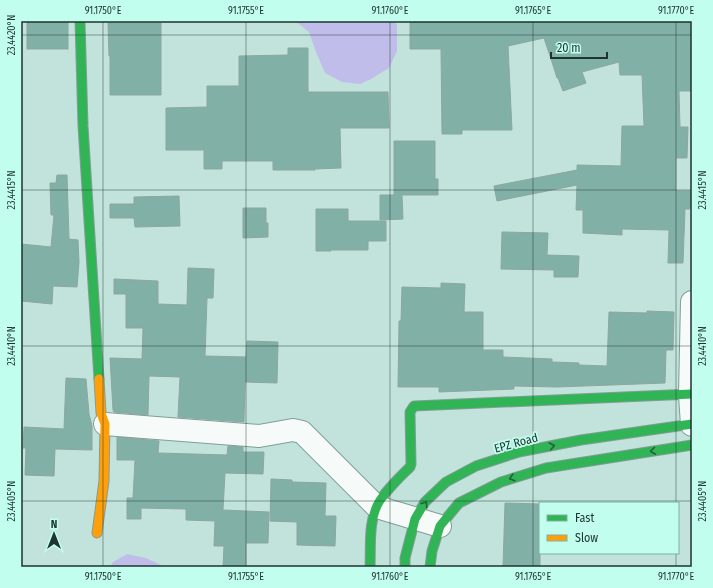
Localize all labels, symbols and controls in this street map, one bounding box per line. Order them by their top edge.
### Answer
text: 91.1750°E [85,5,122,17]
text: 91.1755°E [228,5,264,17]
text: 91.1760°E [372,5,409,17]
text: 91.1765°E [515,5,551,17]
text: 91.1770°E [658,5,694,17]
text: 23.4420°N [6,15,18,55]
scale bar [551,34,607,60]
text: 20 m [557,41,581,55]
text: 23.4415°N [6,171,18,209]
text: 23.4415°N [697,171,709,209]
text: 23.4410°N [6,326,18,366]
text: 23.4410°N [697,326,709,366]
street label: EPZ Road [493,430,539,456]
one-way arrow [549,442,556,450]
one-way arrow [650,446,656,455]
one-way arrow [509,473,516,482]
text: 23.4405°N [6,481,18,521]
text: 23.4405°N [697,481,709,521]
one-way arrow [420,502,427,509]
legend [539,502,679,554]
text: Fast [575,511,594,525]
north arrow [34,514,74,554]
text: N [51,518,57,531]
text: Slow [575,531,598,545]
text: 91.1750°E [85,571,122,583]
text: 91.1755°E [228,571,264,583]
text: 91.1760°E [372,571,409,583]
text: 91.1765°E [515,571,551,583]
text: 91.1770°E [658,571,694,583]

